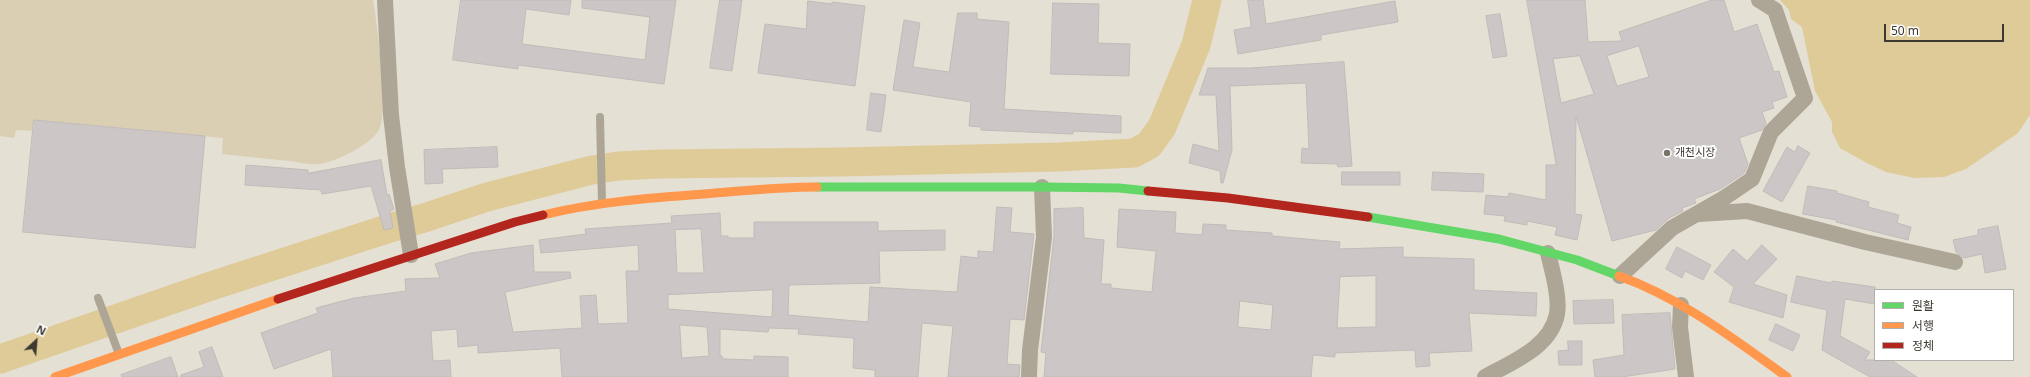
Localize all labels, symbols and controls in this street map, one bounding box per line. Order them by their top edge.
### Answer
scale bar [1886,16,2006,42]
text: 50 m [1891,22,1919,39]
place label: 개천시장 [1675,146,1715,160]
marker: 개천시장 [1662,148,1672,158]
legend [1874,289,2014,361]
text: 원활 [1912,297,1934,314]
text: 서행 [1912,317,1934,334]
north arrow [16,321,56,361]
text: N [34,321,49,338]
text: 정체 [1912,337,1934,354]

